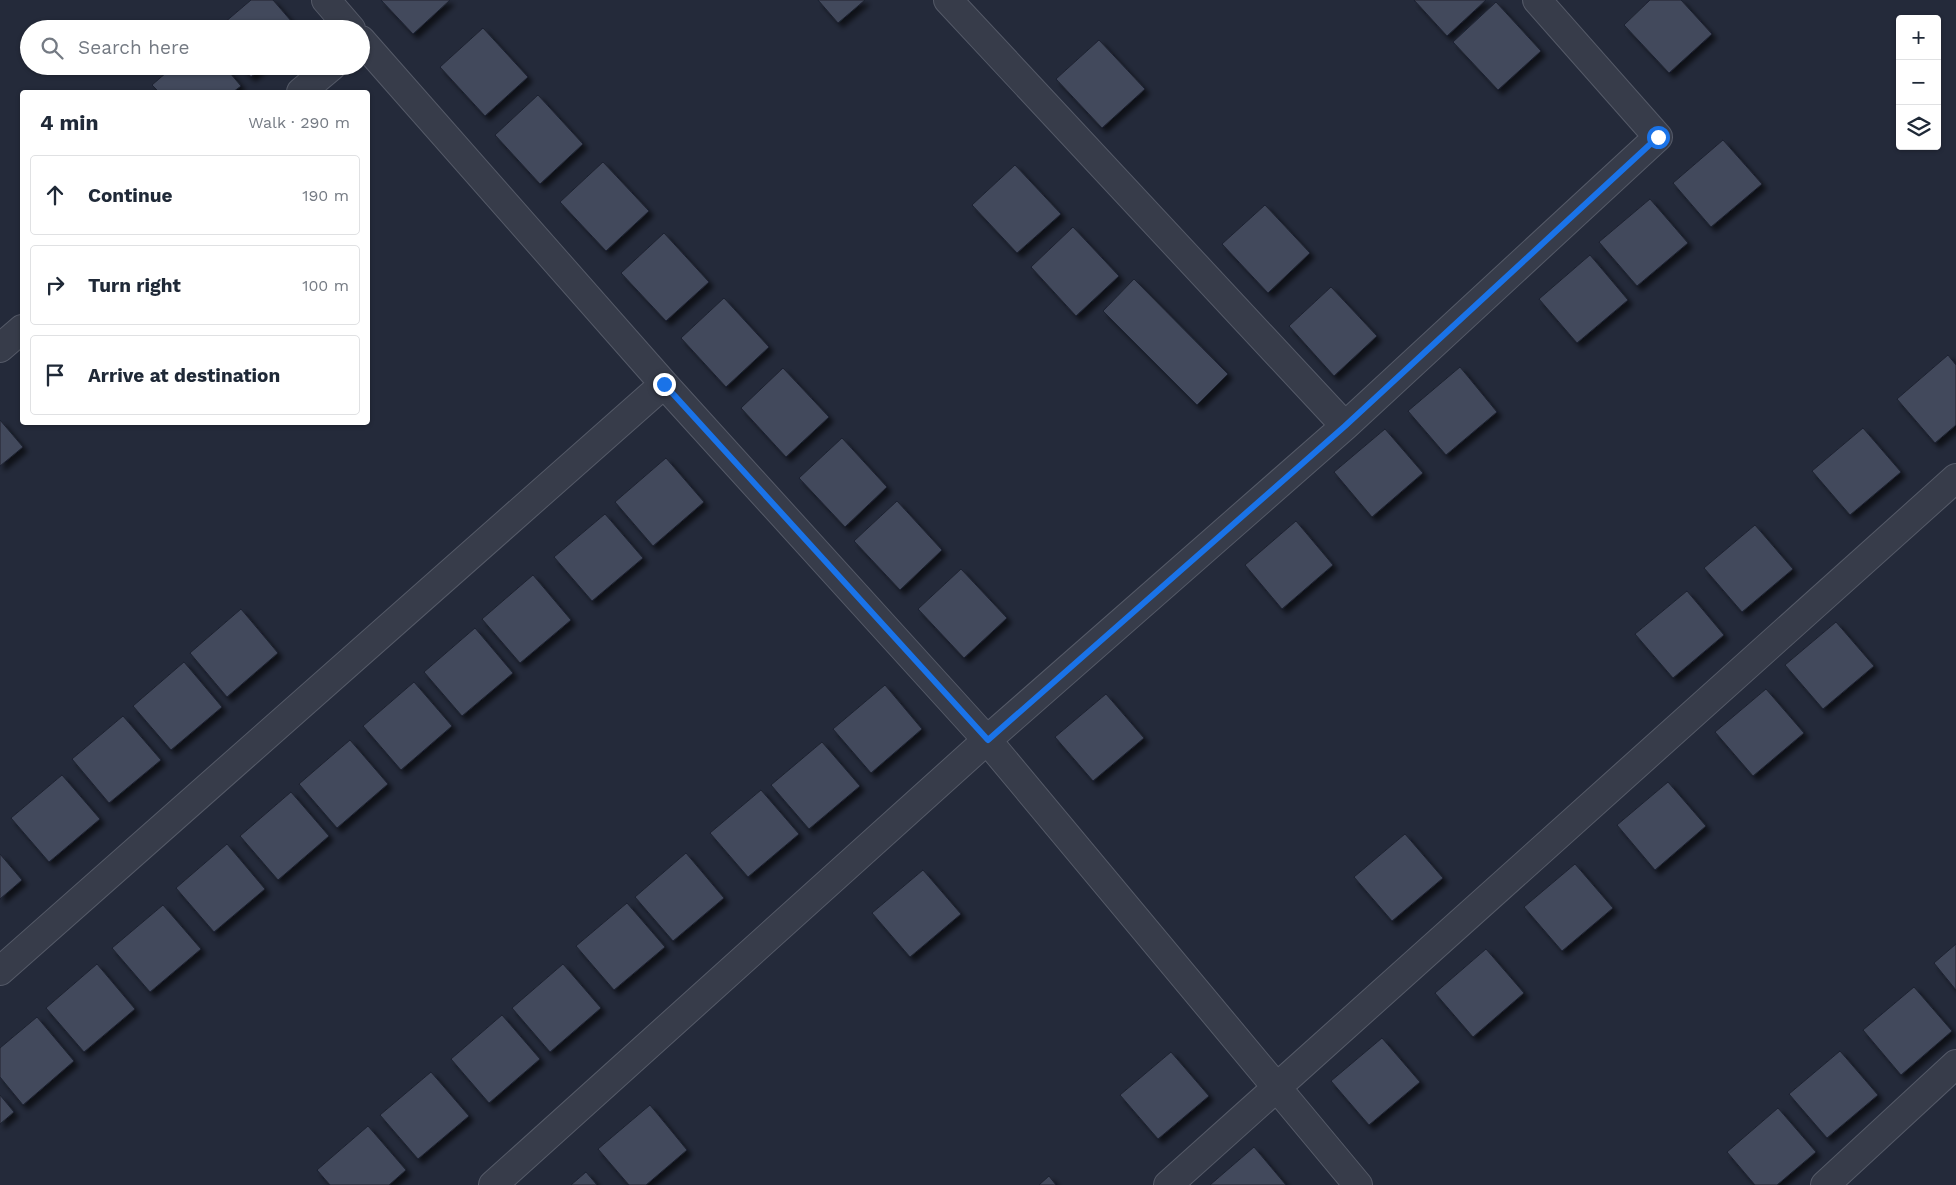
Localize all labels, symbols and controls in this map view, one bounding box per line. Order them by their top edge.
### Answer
map controls [1896,15,1941,150]
button: + [1896,15,1941,60]
search box [20,20,370,75]
icon: search [38,34,66,62]
text: Search here [78,36,189,59]
button: − [1896,60,1941,105]
button: layers [1896,105,1941,150]
text: 4 min [40,110,98,135]
text: Walk · 290 m [248,113,350,132]
route start [1647,126,1670,149]
icon: ahead [41,181,69,209]
text: Continue [88,184,172,207]
text: 190 m [302,186,349,205]
icon: right [41,271,69,299]
text: Turn right [88,274,181,297]
text: 100 m [302,276,349,295]
icon: arrive [41,361,69,389]
text: Arrive at destination [88,364,280,387]
route end [653,373,676,396]

